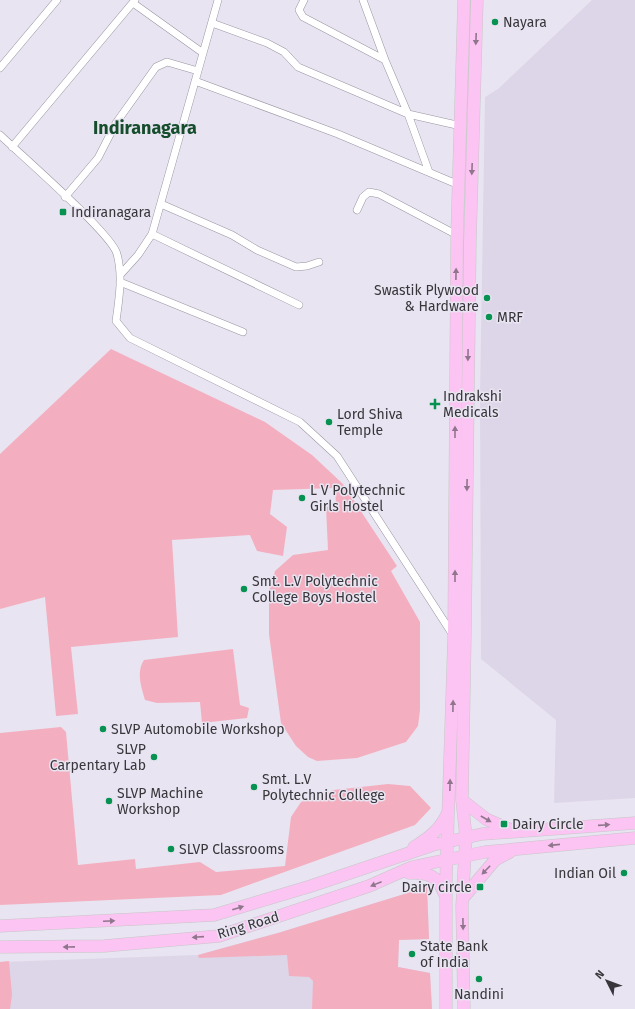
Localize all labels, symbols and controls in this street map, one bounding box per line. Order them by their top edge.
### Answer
place label: Nayara [503,14,547,31]
marker: Nayara [490,17,500,27]
one-way arrow [472,33,479,45]
district label: Indiranagara [93,117,197,139]
one-way arrow [468,163,475,175]
place label: Indiranagara [71,204,151,221]
marker: Indiranagara [58,207,68,217]
one-way arrow [453,267,459,280]
place label: Swastik Plywood & Hardware [374,282,479,315]
marker: Swastik Plywood & Hardware [482,293,492,303]
place label: MRF [497,309,523,326]
marker: MRF [484,312,494,322]
one-way arrow [465,349,471,362]
place label: Indrakshi Medicals [443,388,502,421]
marker: Indrakshi Medicals [430,399,440,409]
place label: Lord Shiva Temple [337,406,403,439]
marker: Lord Shiva Temple [324,417,334,427]
one-way arrow [452,425,458,438]
one-way arrow [464,479,470,492]
place label: L V Polytechnic Girls Hostel [310,482,405,515]
marker: L V Polytechnic Girls Hostel [297,493,307,503]
one-way arrow [452,569,458,582]
place label: Smt. L.V Polytechnic College Boys Hostel [252,573,378,606]
marker: Smt. L.V Polytechnic College Boys Hostel [239,584,249,594]
one-way arrow [450,699,456,712]
place label: SLVP Automobile Workshop [111,721,284,738]
marker: SLVP Automobile Workshop [98,724,108,734]
place label: SLVP Carpentary Lab [50,741,146,774]
marker: SLVP Carpentary Lab [149,752,159,762]
place label: Smt. L.V Polytechnic College [262,771,385,804]
one-way arrow [447,778,453,791]
marker: Smt. L.V Polytechnic College [249,782,259,792]
place label: SLVP Machine Workshop [117,785,203,818]
marker: SLVP Machine Workshop [104,796,114,806]
one-way arrow [480,815,492,822]
place label: Dairy Circle [512,816,584,833]
marker: Dairy Circle [499,819,509,829]
one-way arrow [598,822,610,829]
place label: SLVP Classrooms [179,841,285,858]
one-way arrow [548,842,560,849]
marker: SLVP Classrooms [166,844,176,854]
one-way arrow [481,865,490,875]
place label: Indian Oil [554,865,616,882]
marker: Indian Oil [619,868,629,878]
place label: Dairy circle [402,879,472,896]
one-way arrow [369,881,381,887]
marker: Dairy circle [475,882,485,892]
one-way arrow [232,905,244,911]
street label: Ring Road [215,908,281,943]
one-way arrow [103,917,115,924]
one-way arrow [459,918,466,930]
one-way arrow [192,934,204,941]
place label: State Bank of India [420,938,489,971]
one-way arrow [62,944,75,950]
marker: State Bank of India [407,949,417,959]
north arrow [587,961,627,1001]
text: N [593,968,607,982]
marker: Nandini [474,974,484,984]
place label: Nandini [454,986,504,1003]

